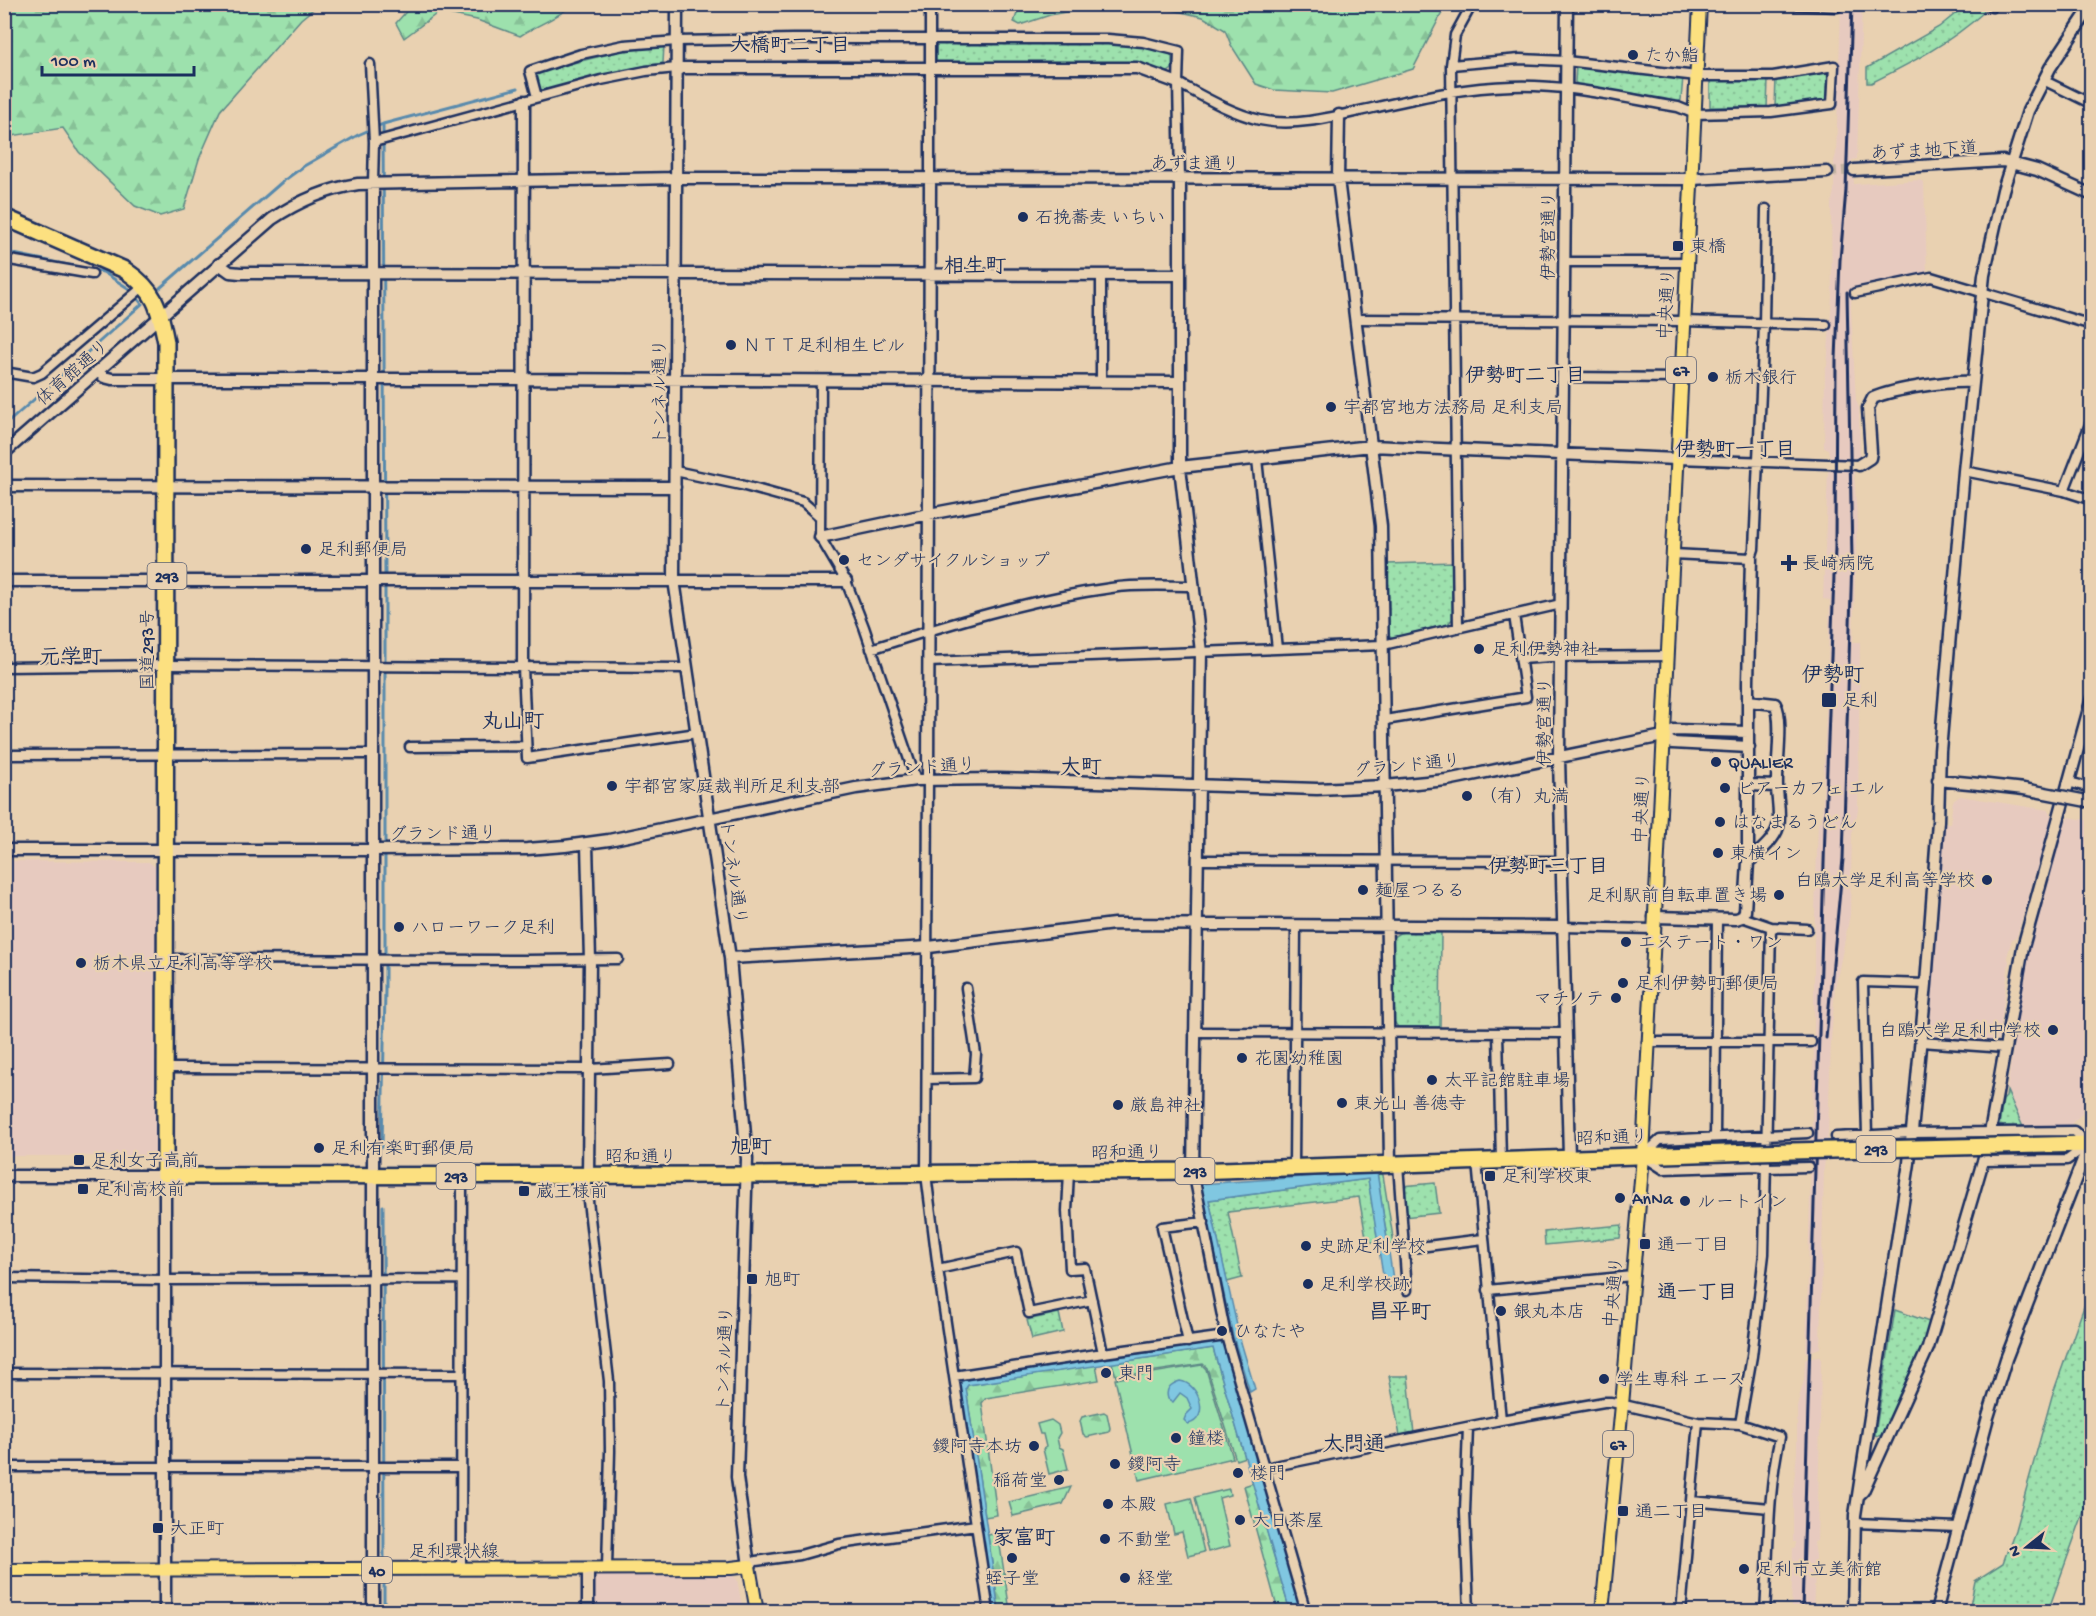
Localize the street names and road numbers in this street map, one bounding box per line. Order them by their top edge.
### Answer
street label: あずま地下道 [1870,138,1978,166]
street label: あずま通り [1150,154,1240,176]
street label: 伊勢宮通り [1539,191,1561,281]
street label: 中央通り [1655,268,1681,341]
street label: 体育館通り [32,336,114,411]
street label: トンネル通り [651,339,672,445]
road number: 67 [1666,357,1696,383]
road number: 293 [148,563,186,589]
street label: 国道293号 [138,609,160,691]
street label: 伊勢宮通り [1535,677,1557,767]
street label: グランド通り [1352,750,1462,784]
street label: グランド通り [868,754,977,784]
street label: 中央通り [1630,772,1656,845]
street label: トンネル通り [714,818,749,927]
street label: グランド通り [389,823,497,847]
street label: 昭和通り [1576,1127,1648,1151]
road number: 293 [1856,1136,1896,1162]
street label: 昭和通り [1091,1142,1163,1166]
street label: 昭和通り [605,1147,677,1169]
road number: 293 [1176,1158,1214,1184]
road number: 293 [436,1163,476,1189]
street label: 中央通り [1601,1255,1629,1329]
street label: トンネル通り [714,1305,739,1413]
road number: 67 [1603,1431,1633,1457]
street label: 足利環状線 [409,1542,499,1564]
road number: 40 [362,1557,392,1583]

